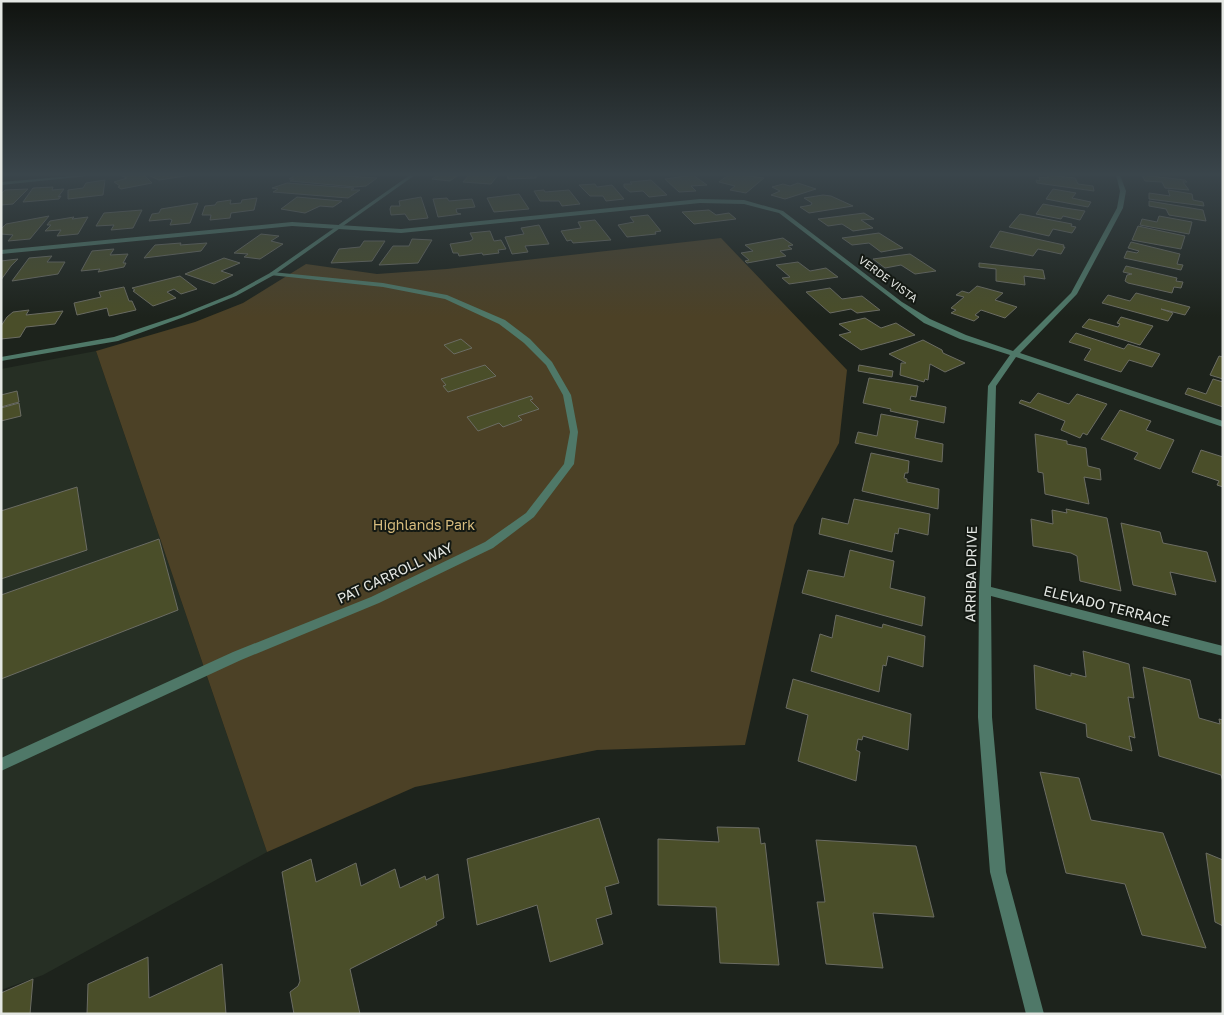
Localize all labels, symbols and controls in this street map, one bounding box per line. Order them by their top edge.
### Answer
street label: VERDE VISTA [856,253,921,305]
park label: Highlands Park [373,516,475,533]
street label: ARRIBA DRIVE [961,526,980,622]
street label: PAT CARROLL WAY [334,538,455,607]
street label: ELEVADO TERRACE [1042,582,1172,629]

